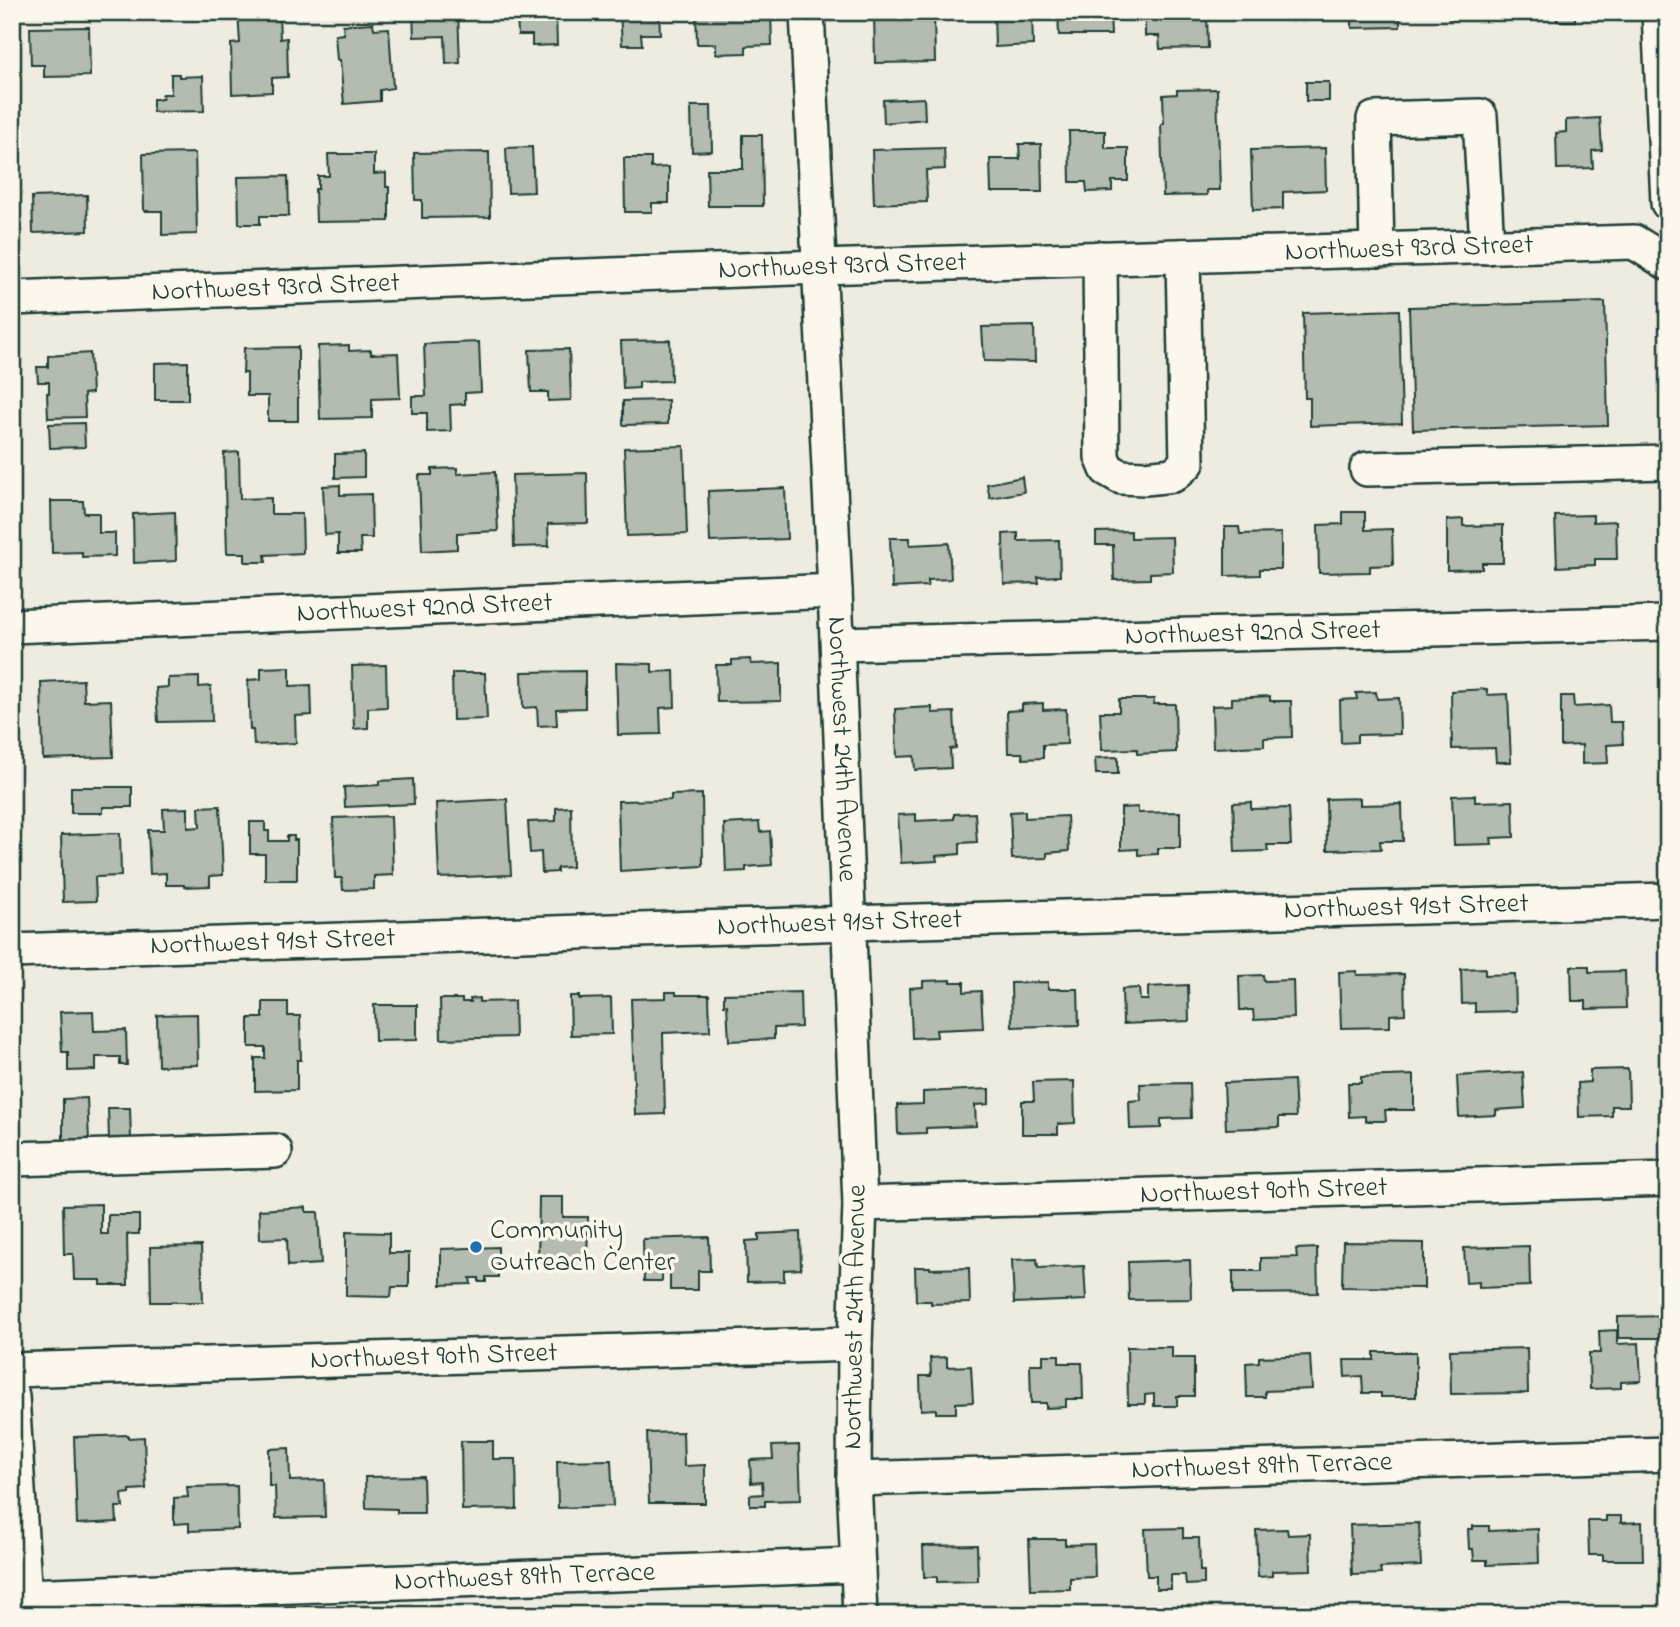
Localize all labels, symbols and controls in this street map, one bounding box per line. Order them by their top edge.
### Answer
street label: Northwest 93rd Street [1284,225,1534,273]
street label: Northwest 93rd Street [717,242,967,291]
street label: Northwest 93rd Street [151,263,401,313]
street label: Northwest 92nd Street [296,583,553,634]
street label: Northwest 92nd Street [1124,610,1381,657]
street label: Northwest 24th Avenue [816,616,867,883]
street label: Northwest 91st Street [1283,883,1529,931]
street label: Northwest 91st Street [716,899,963,948]
street label: Northwest 91st Street [150,918,396,967]
street label: Northwest 90th Street [1140,1167,1388,1216]
street label: Northwest 24th Avenue [833,1184,879,1450]
place label: Community Outreach Center [490,1211,675,1284]
marker: Community Outreach Center [468,1239,484,1255]
street label: Northwest 90th Street [310,1333,558,1381]
street label: Northwest 89th Terrace [1131,1442,1393,1491]
street label: Northwest 89th Terrace [393,1552,656,1603]

